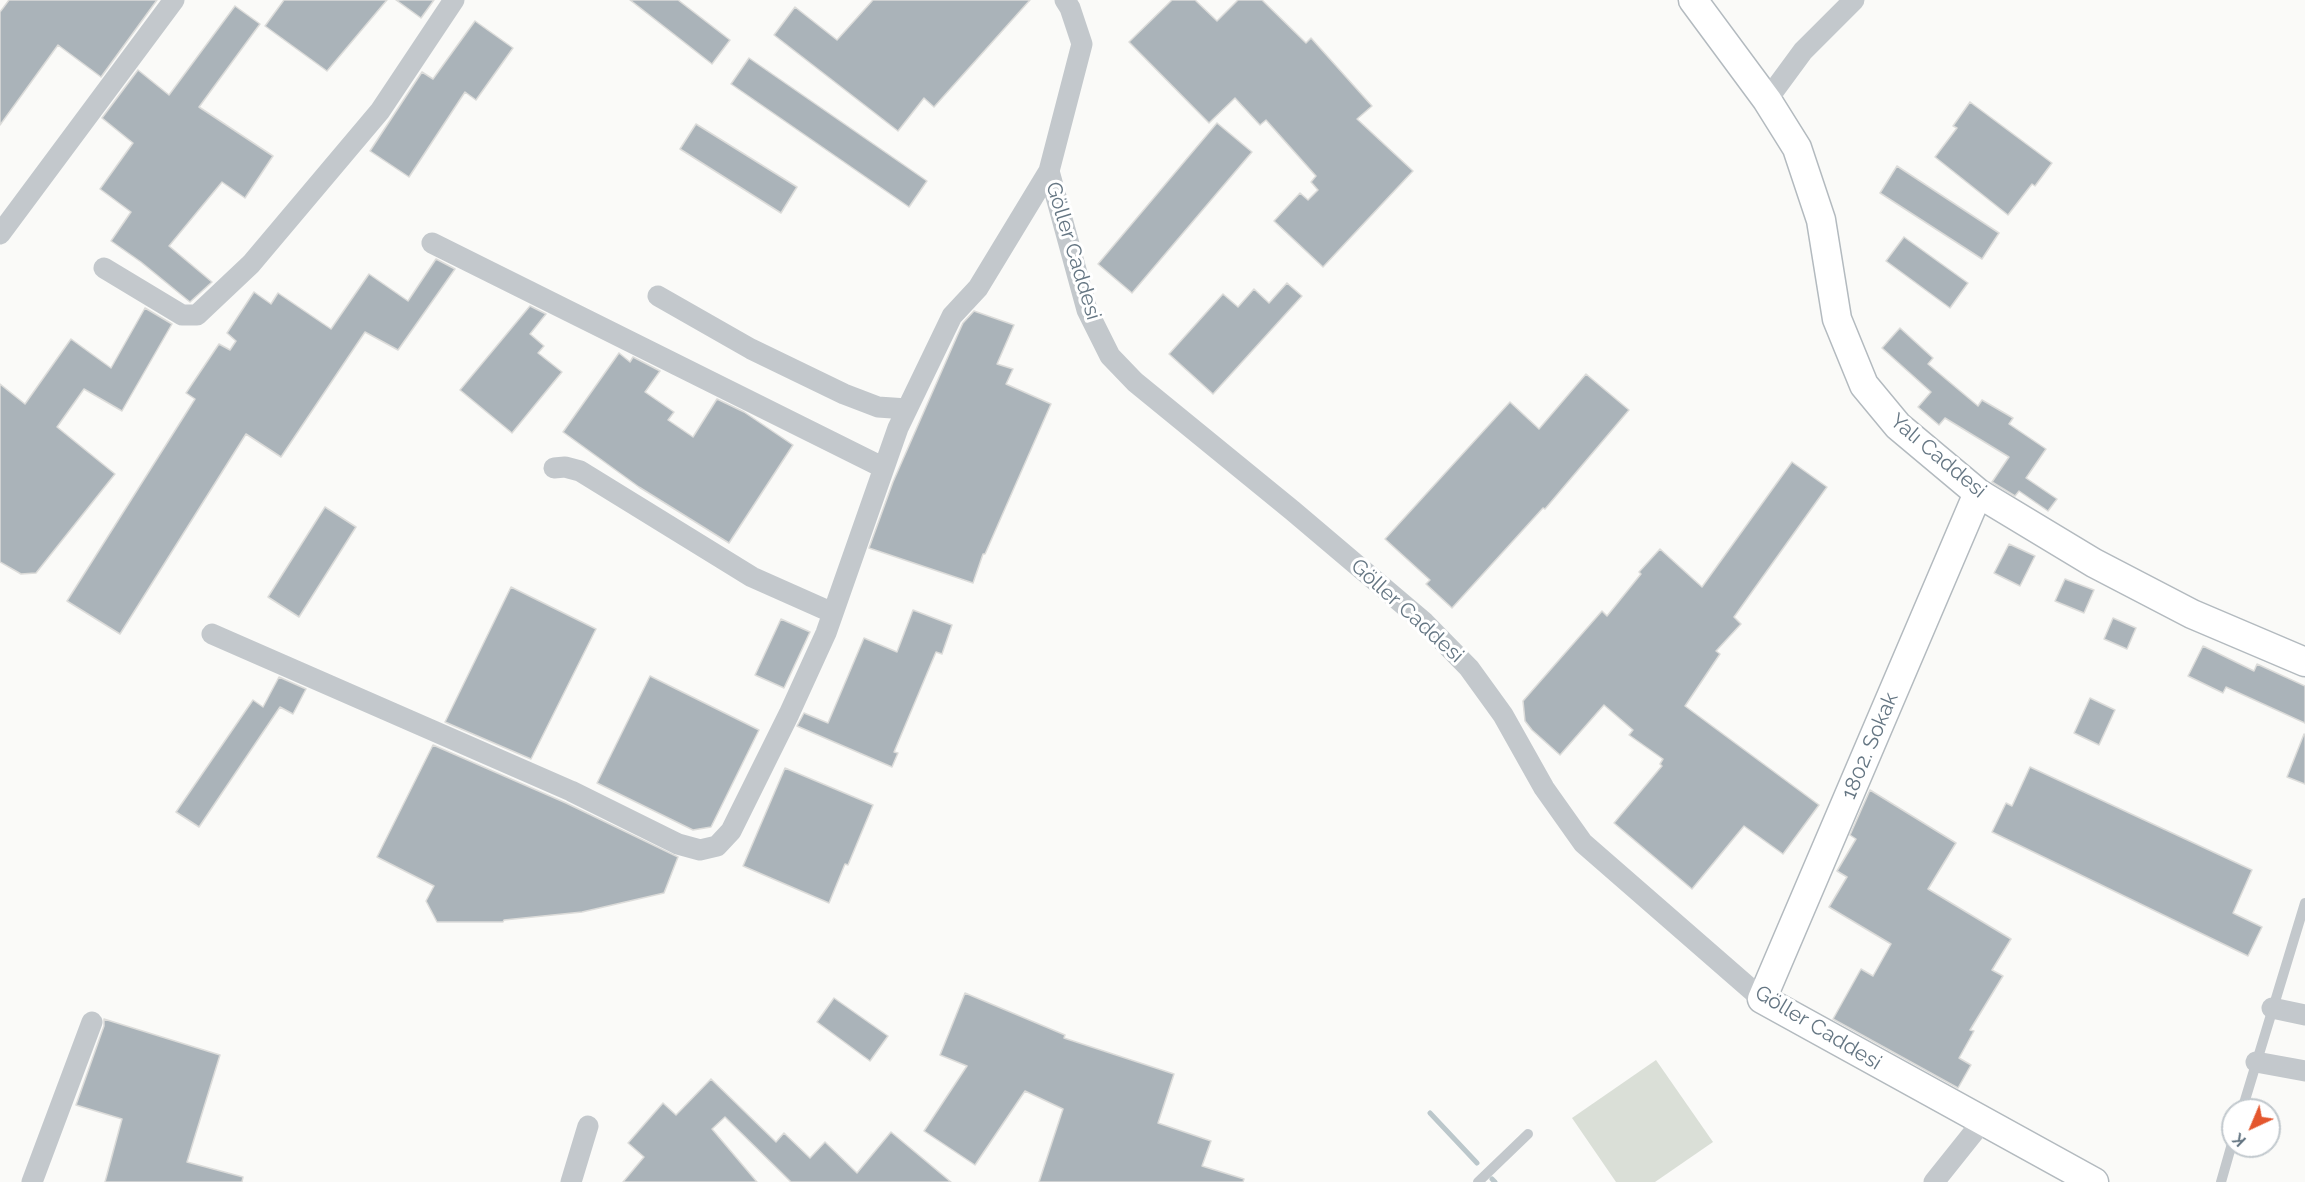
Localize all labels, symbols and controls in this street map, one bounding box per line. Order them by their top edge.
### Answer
street label: Göller Caddesi [1040,179,1106,323]
street label: Yalı Caddesi [1885,408,1991,504]
street label: Göller Caddesi [1345,554,1469,668]
street label: 1802. Sokak [1836,689,1904,803]
street label: Göller Caddesi [1750,980,1886,1076]
north arrow [2221,1098,2281,1158]
text: K [2229,1129,2250,1150]

